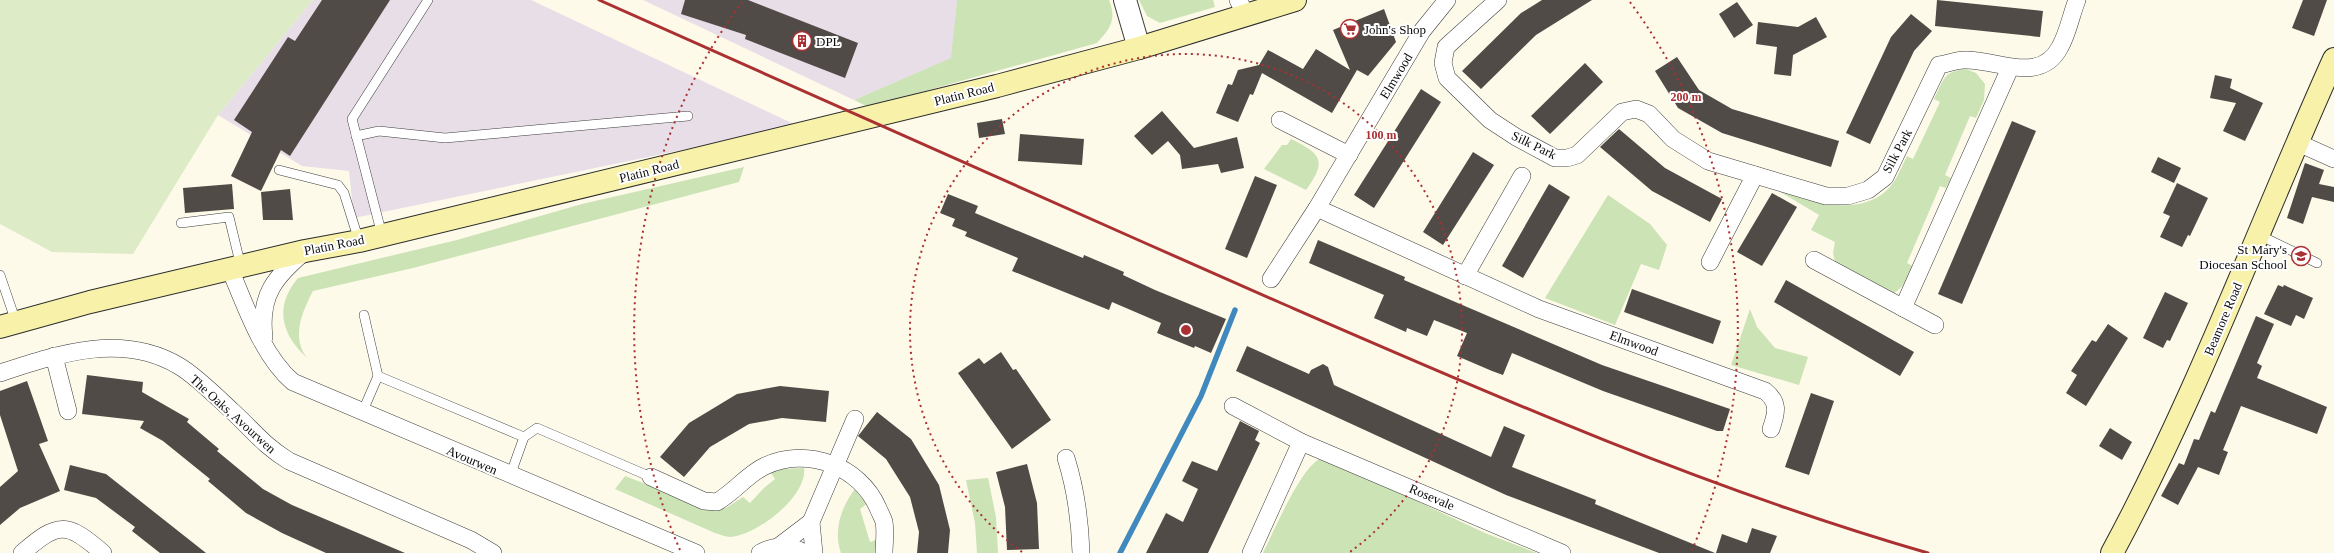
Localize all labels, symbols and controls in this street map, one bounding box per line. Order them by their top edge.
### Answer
supermarket icon: John's Shop [1339,18,1361,40]
place label: John's Shop [1364,22,1426,37]
building icon: DPL [791,30,813,52]
place label: DPL [816,34,841,49]
street label: Elmwood [1377,50,1416,102]
street label: Platin Road [933,79,996,109]
text: 200 m [1671,90,1702,104]
street label: Silk Park [1879,126,1915,176]
text: 100 m [1366,128,1397,142]
street label: Silk Park [1509,128,1559,162]
street label: Platin Road [618,156,681,186]
street label: Platin Road [303,232,366,258]
place label: St Mary's Diocesan School [2199,242,2287,272]
school or university icon: St Mary's Diocesan School [2290,245,2312,267]
street label: Beamore Road [2201,280,2245,358]
centre of rings [1179,323,1193,337]
street label: Elmwood [1608,327,1661,359]
street label: The Oaks, Avourwen [187,372,279,457]
street label: Avourwen [444,443,500,478]
street label: Rosevale [1407,481,1457,513]

